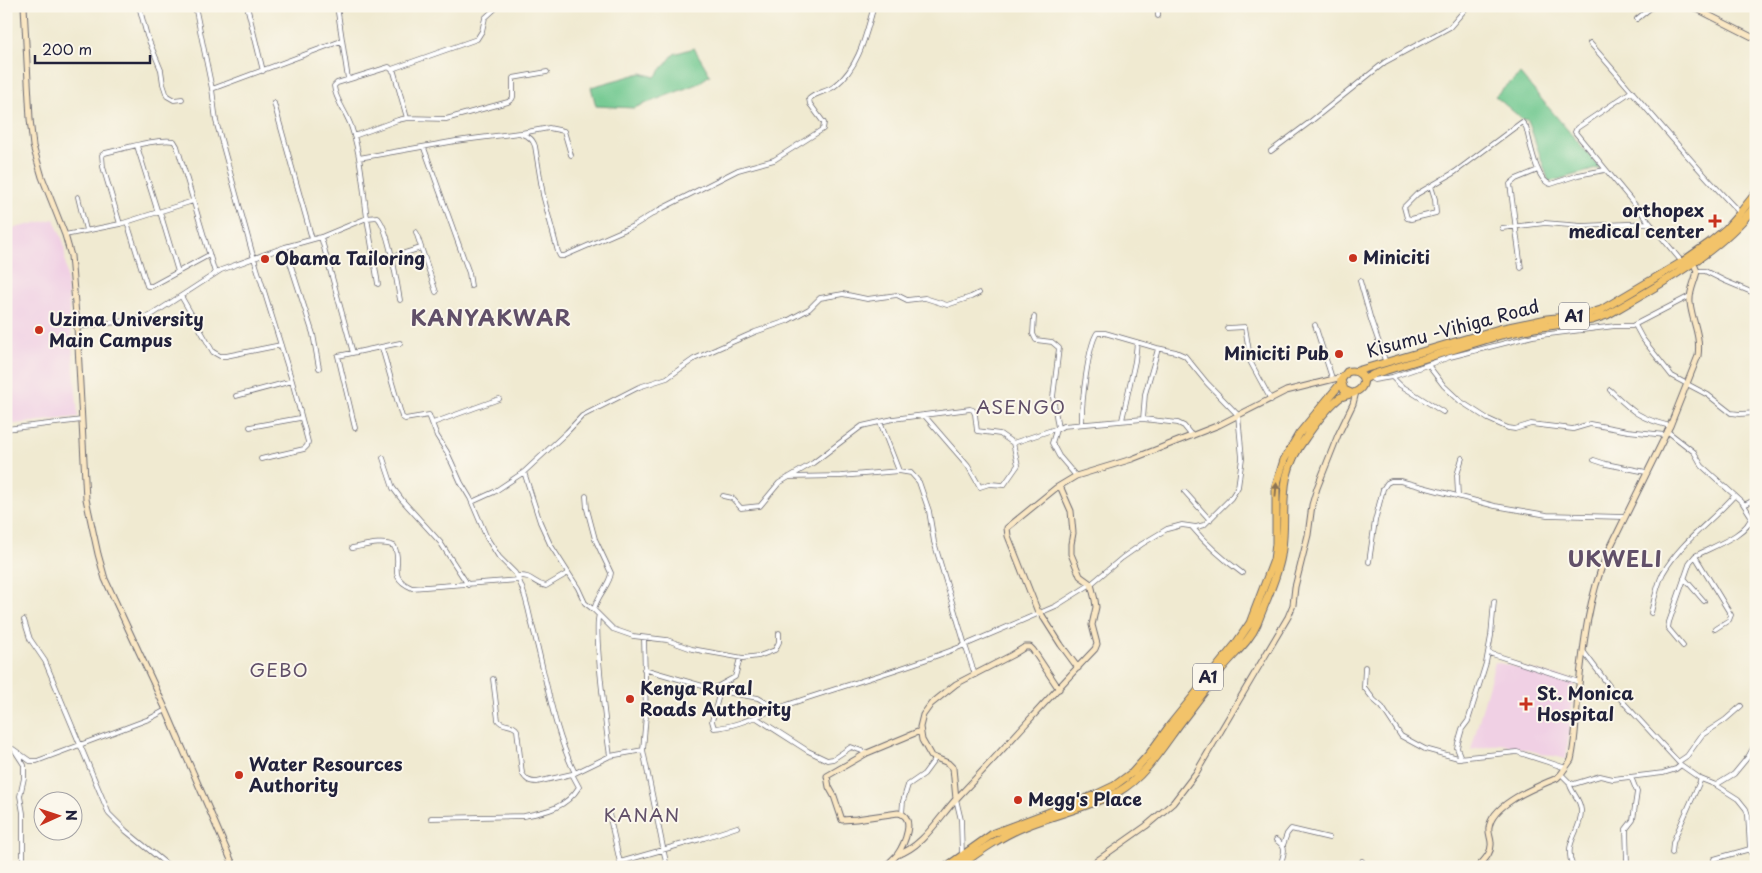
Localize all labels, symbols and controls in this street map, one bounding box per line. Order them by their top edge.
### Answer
scale bar [35,32,150,64]
text: 200 m [42,37,92,60]
place label: orthopex medical center [1569,196,1705,244]
marker: orthopex medical center [1708,214,1722,228]
place label: Miniciti [1363,243,1430,270]
place label: Obama Tailoring [275,244,425,271]
marker: Miniciti [1347,252,1359,264]
marker: Obama Tailoring [259,253,271,265]
street label: Kisumu -Vihiga Road [1363,292,1542,364]
district label: KANYAKWAR [410,300,572,333]
road number: A1 [1559,302,1589,330]
place label: Uzima University Main Campus [49,305,204,353]
marker: Uzima University Main Campus [33,324,45,336]
place label: Miniciti Pub [1224,339,1329,366]
marker: Miniciti Pub [1333,348,1345,360]
district label: ASENGO [976,392,1066,420]
one-way arrow [1272,481,1280,497]
district label: UKWELI [1567,541,1663,574]
district label: GEBO [249,655,309,683]
road number: A1 [1193,664,1223,690]
place label: Kenya Rural Roads Authority [640,674,791,722]
place label: St. Monica Hospital [1537,679,1634,727]
marker: Kenya Rural Roads Authority [624,693,636,705]
marker: St. Monica Hospital [1519,697,1533,711]
place label: Water Resources Authority [249,750,403,798]
marker: Water Resources Authority [233,769,245,781]
place label: Megg's Place [1028,785,1142,812]
north arrow [32,790,82,840]
marker: Megg's Place [1012,794,1024,806]
district label: KANAN [604,800,680,828]
text: N [61,809,82,821]

